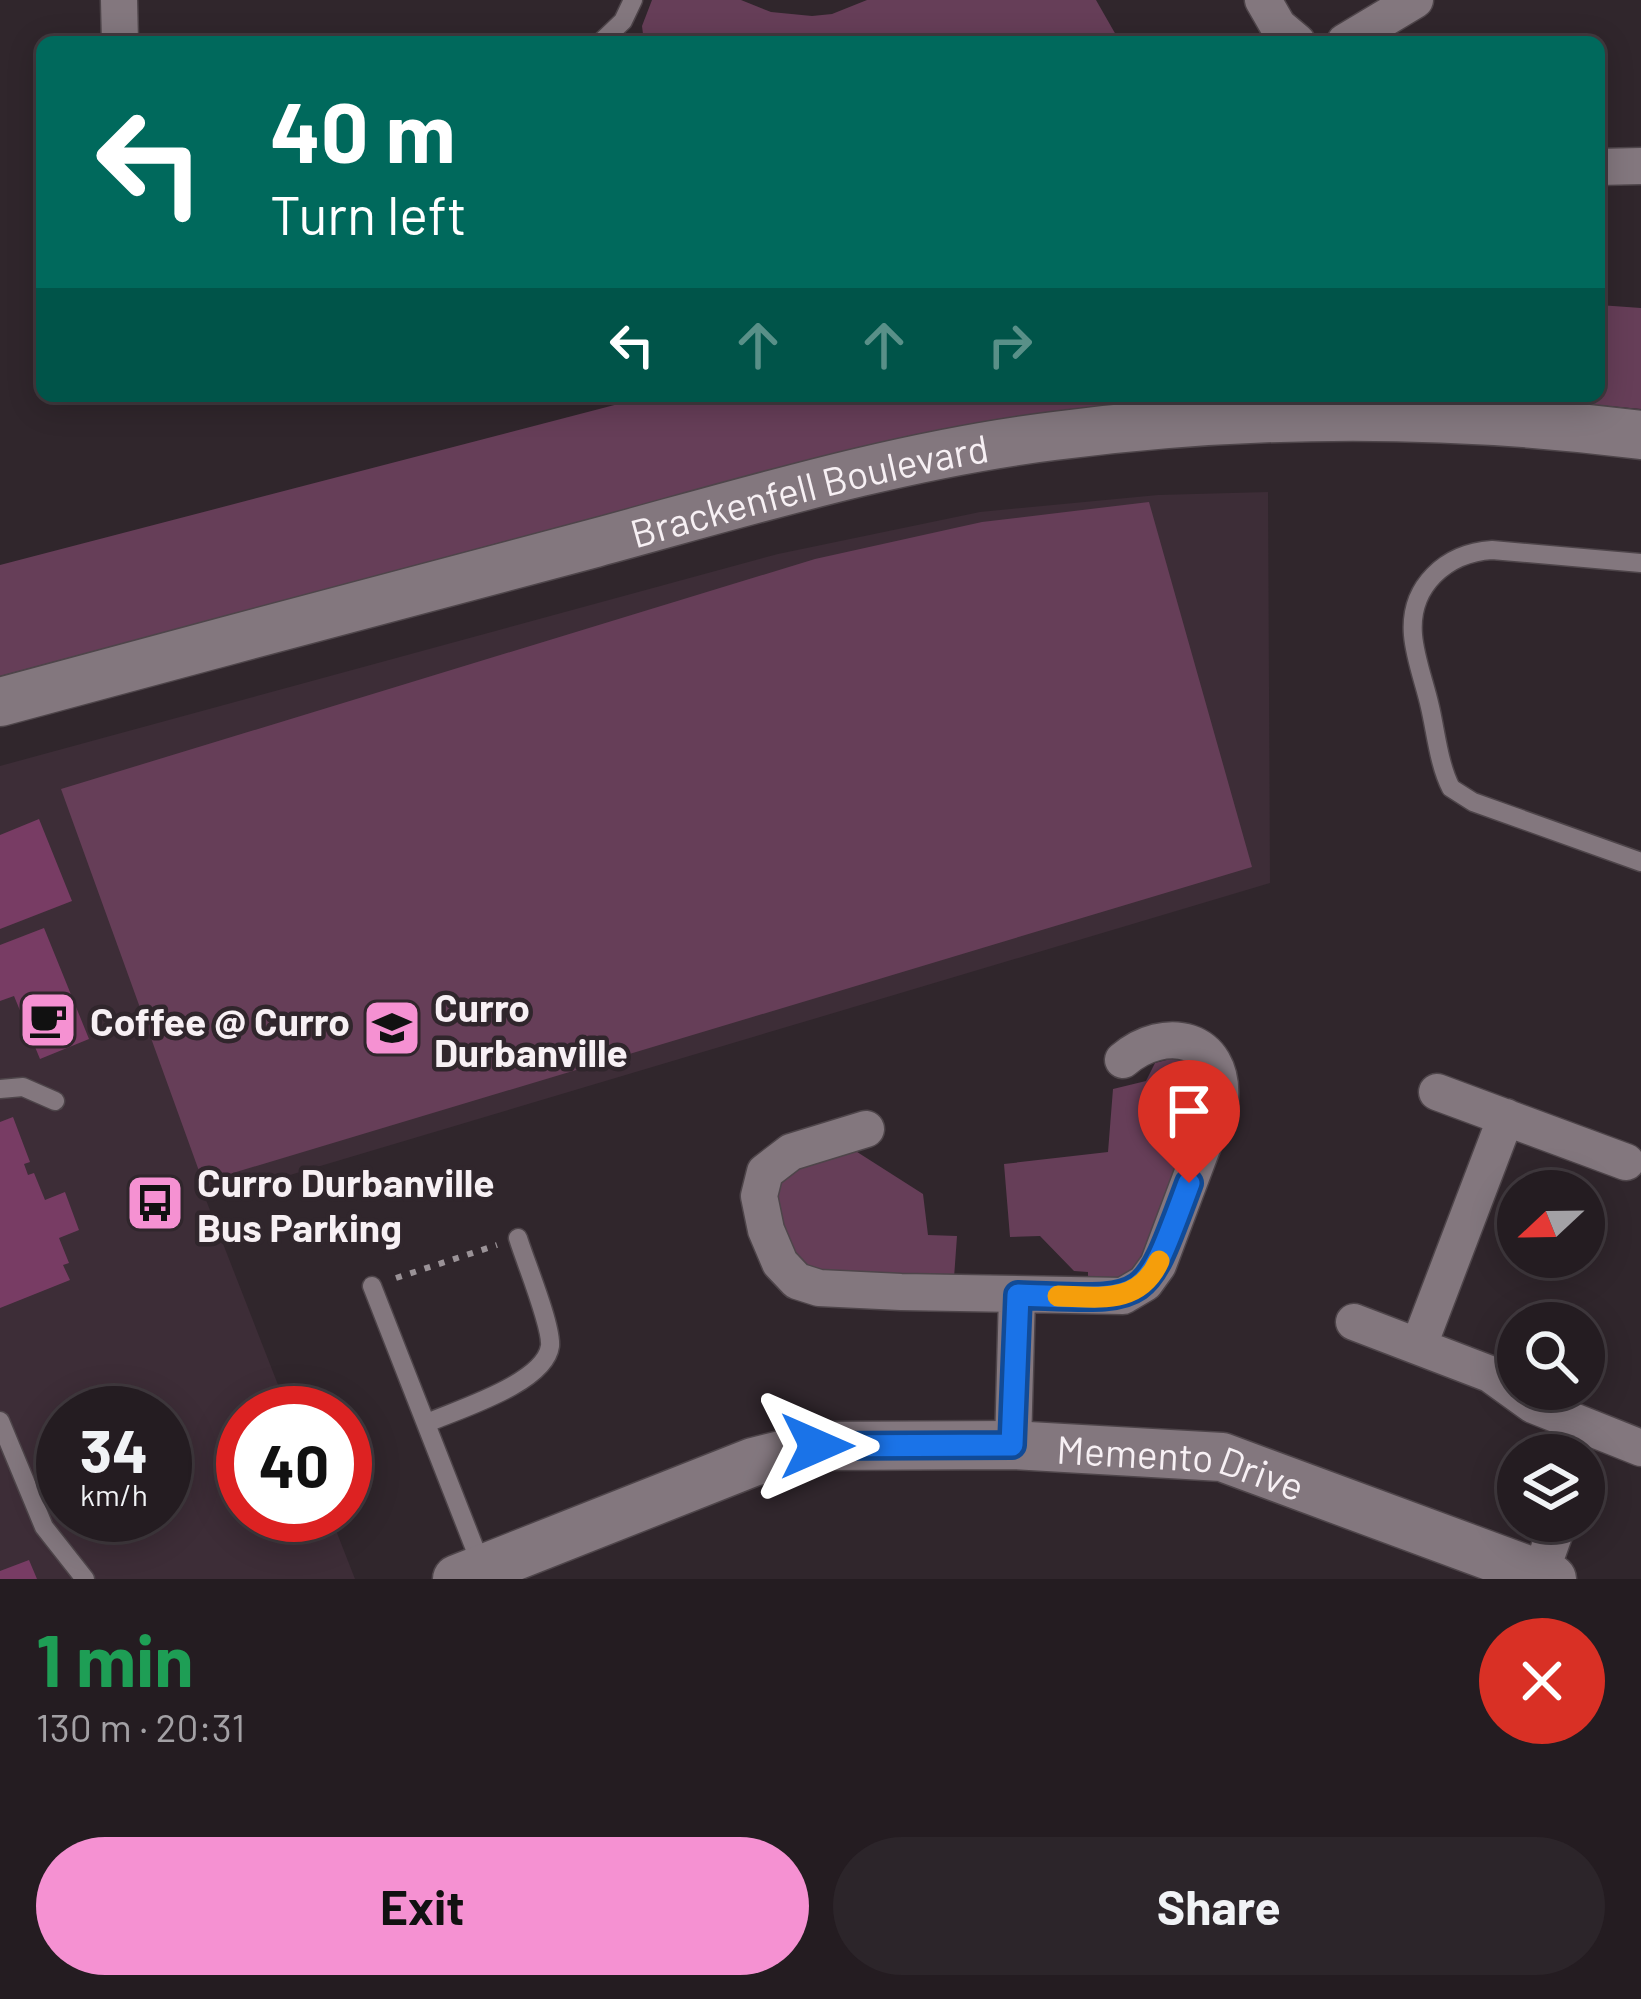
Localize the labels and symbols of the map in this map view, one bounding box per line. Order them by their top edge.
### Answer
street label: Brackenfell Boulevard [625,423,992,556]
place label: Curro Durbanville [434,983,628,1075]
cafe icon: Coffee @ Curro [17,989,79,1051]
place label: Coffee @ Curro [90,997,350,1044]
school or university icon: Curro Durbanville [361,997,423,1059]
pin [1138,1060,1240,1183]
place label: Curro Durbanville Bus Parking [197,1158,495,1250]
north arrow [1497,1170,1605,1278]
bus stop icon: Curro Durbanville Bus Parking [124,1172,186,1234]
position arrow [754,1383,880,1509]
speed limit sign: 40 [216,1386,372,1542]
street label: Memento Drive [1055,1424,1311,1509]

